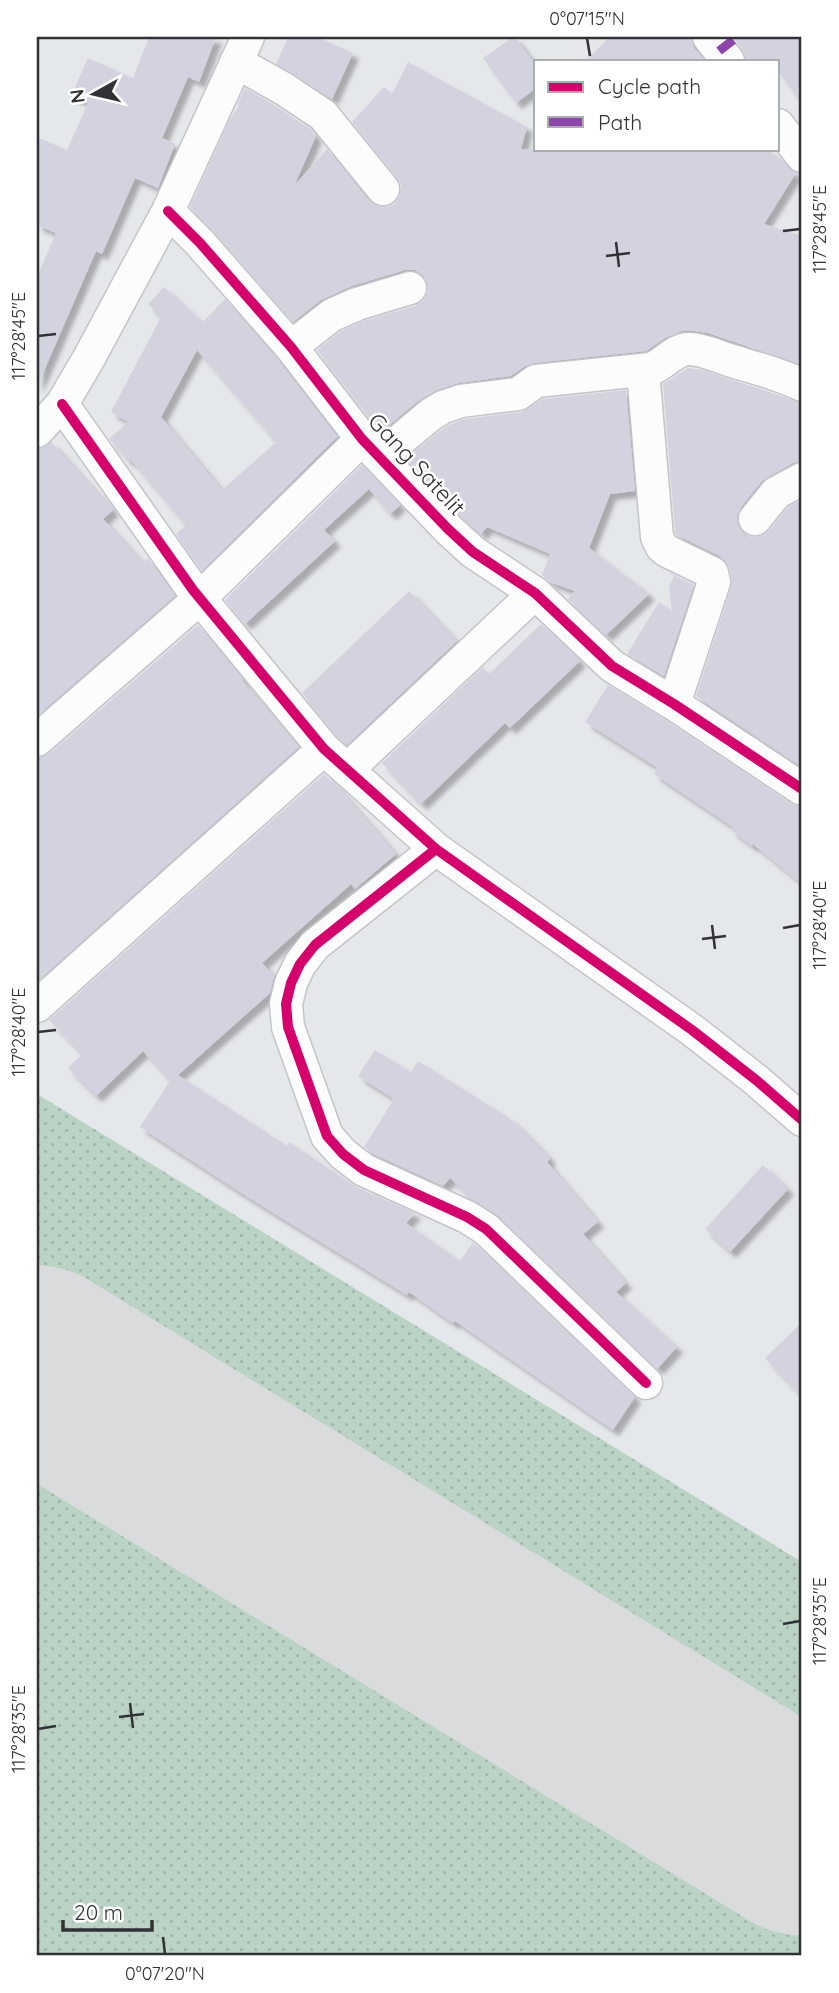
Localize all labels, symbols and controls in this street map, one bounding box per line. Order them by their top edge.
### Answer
text: 0°07'15"N [549,7,625,30]
north arrow [60,60,130,130]
legend [534,60,780,150]
text: Cycle path [598,73,701,99]
text: N [64,88,90,105]
text: Path [598,109,642,135]
text: 117°28'45"E [808,185,831,273]
text: 117°28'45"E [7,292,30,380]
street label: Gang Satelit [362,407,472,521]
text: 117°28'40"E [808,880,831,970]
text: 117°28'40"E [7,987,30,1077]
text: 117°28'35"E [808,1577,831,1665]
text: 117°28'35"E [7,1685,30,1773]
scale bar [63,1888,152,1932]
text: 20 m [74,1899,123,1925]
text: 0°07'20"N [125,1962,205,1985]

